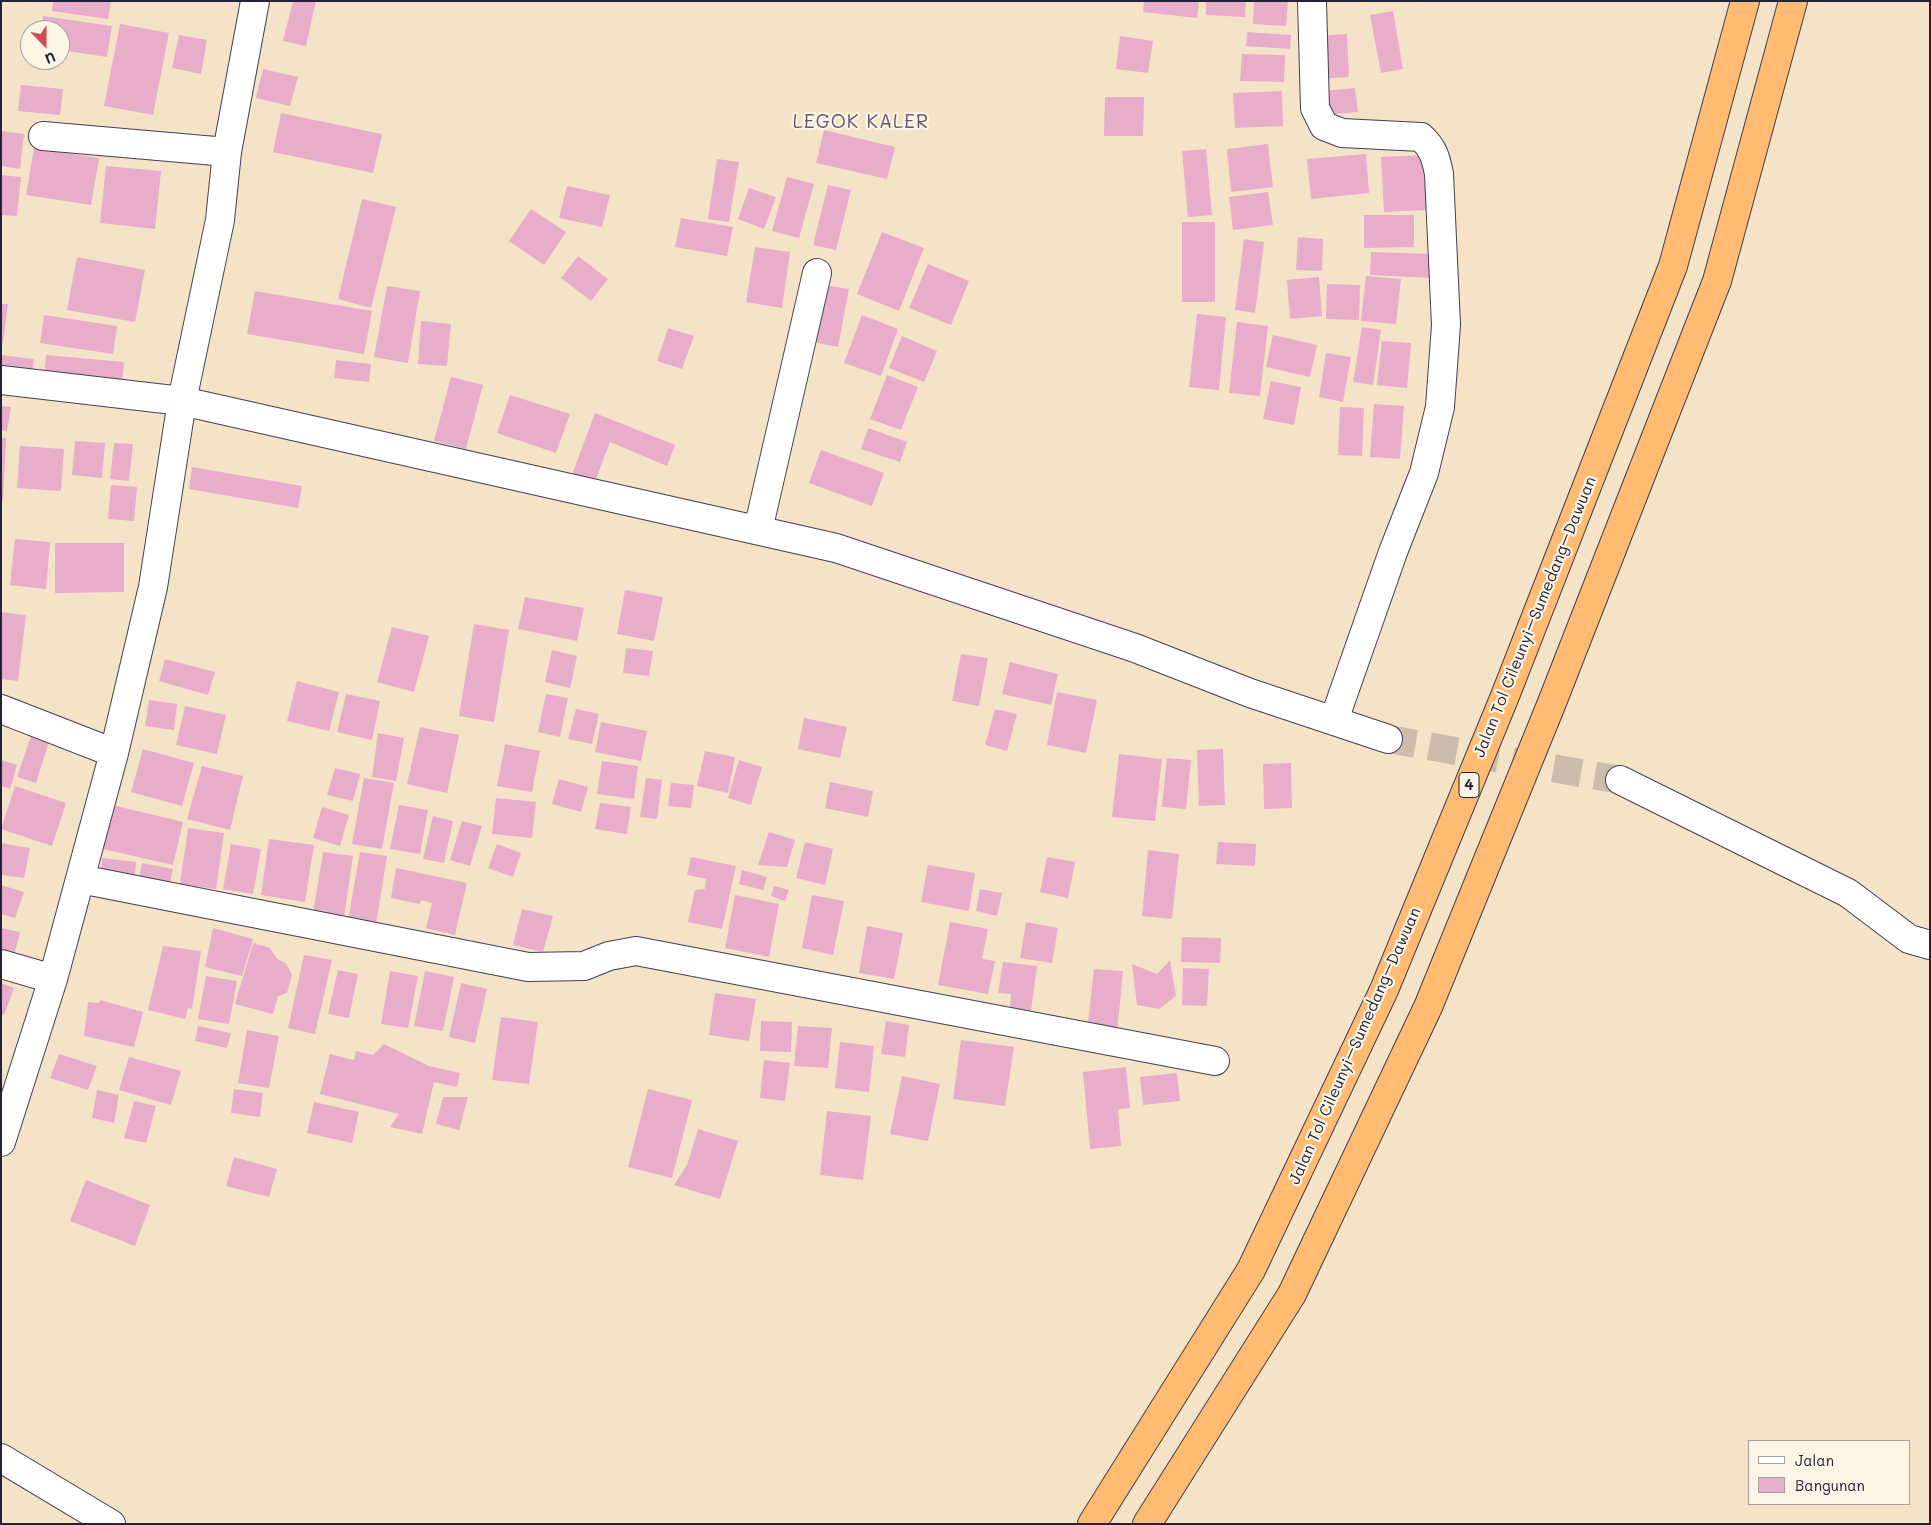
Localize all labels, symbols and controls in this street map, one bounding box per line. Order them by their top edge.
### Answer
north arrow [20,20,70,70]
text: U [42,48,59,69]
district label: LEGOK KALER [791,111,931,133]
street label: Jalan Tol Cileunyi–Sumedang–Dawuan [1470,474,1600,760]
road number: 4 [1459,772,1479,798]
street label: Jalan Tol Cileunyi–Sumedang–Dawuan [1285,905,1425,1187]
legend [1748,1440,1911,1505]
text: Jalan [1795,1450,1834,1470]
text: Bangunan [1795,1475,1865,1495]

